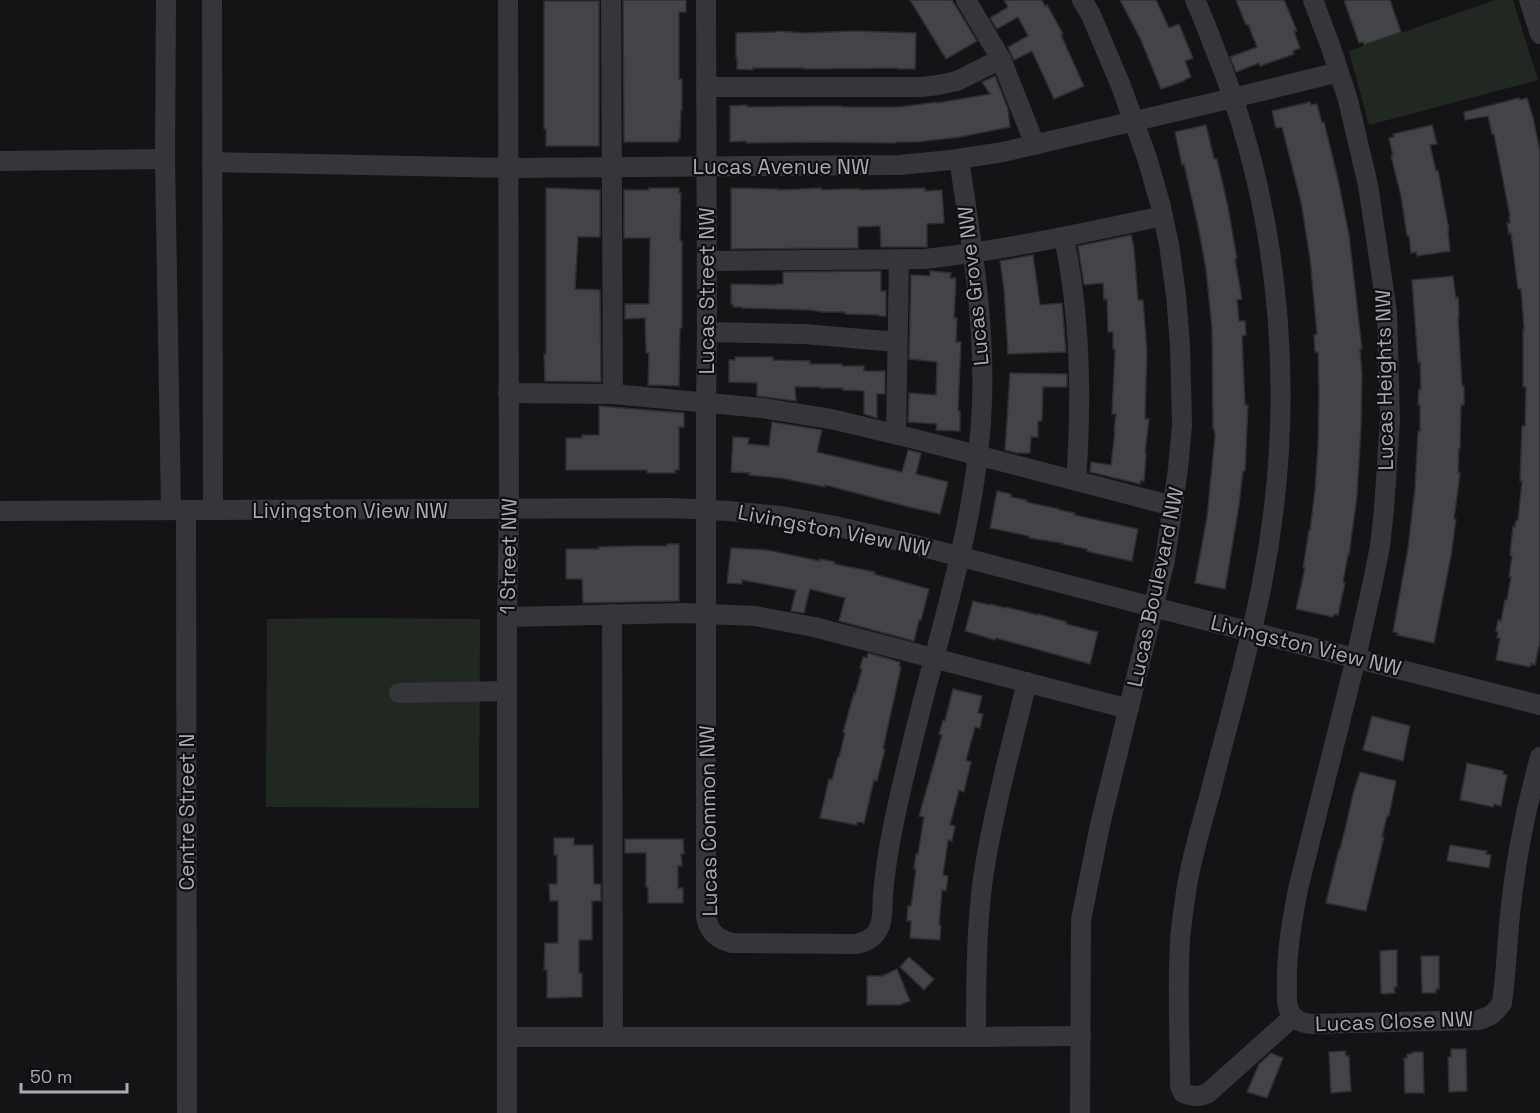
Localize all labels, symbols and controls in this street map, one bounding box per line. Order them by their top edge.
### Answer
street label: Lucas Avenue NW [693,153,869,180]
street label: Lucas Grove NW [951,205,995,367]
street label: Lucas Street NW [693,207,720,375]
street label: Lucas Heights NW [1369,289,1399,471]
street label: Lucas Boulevard NW [1121,484,1189,690]
street label: Livingston View NW [252,497,448,524]
street label: 1 Street NW [493,498,523,614]
street label: Livingston View NW [736,498,932,562]
street label: Livingston View NW [1208,608,1404,682]
street label: Lucas Common NW [693,725,723,917]
street label: Centre Street N [173,733,200,891]
street label: Lucas Close NW [1315,1005,1473,1037]
scale bar [21,1056,128,1094]
text: 50 m [30,1065,72,1088]

